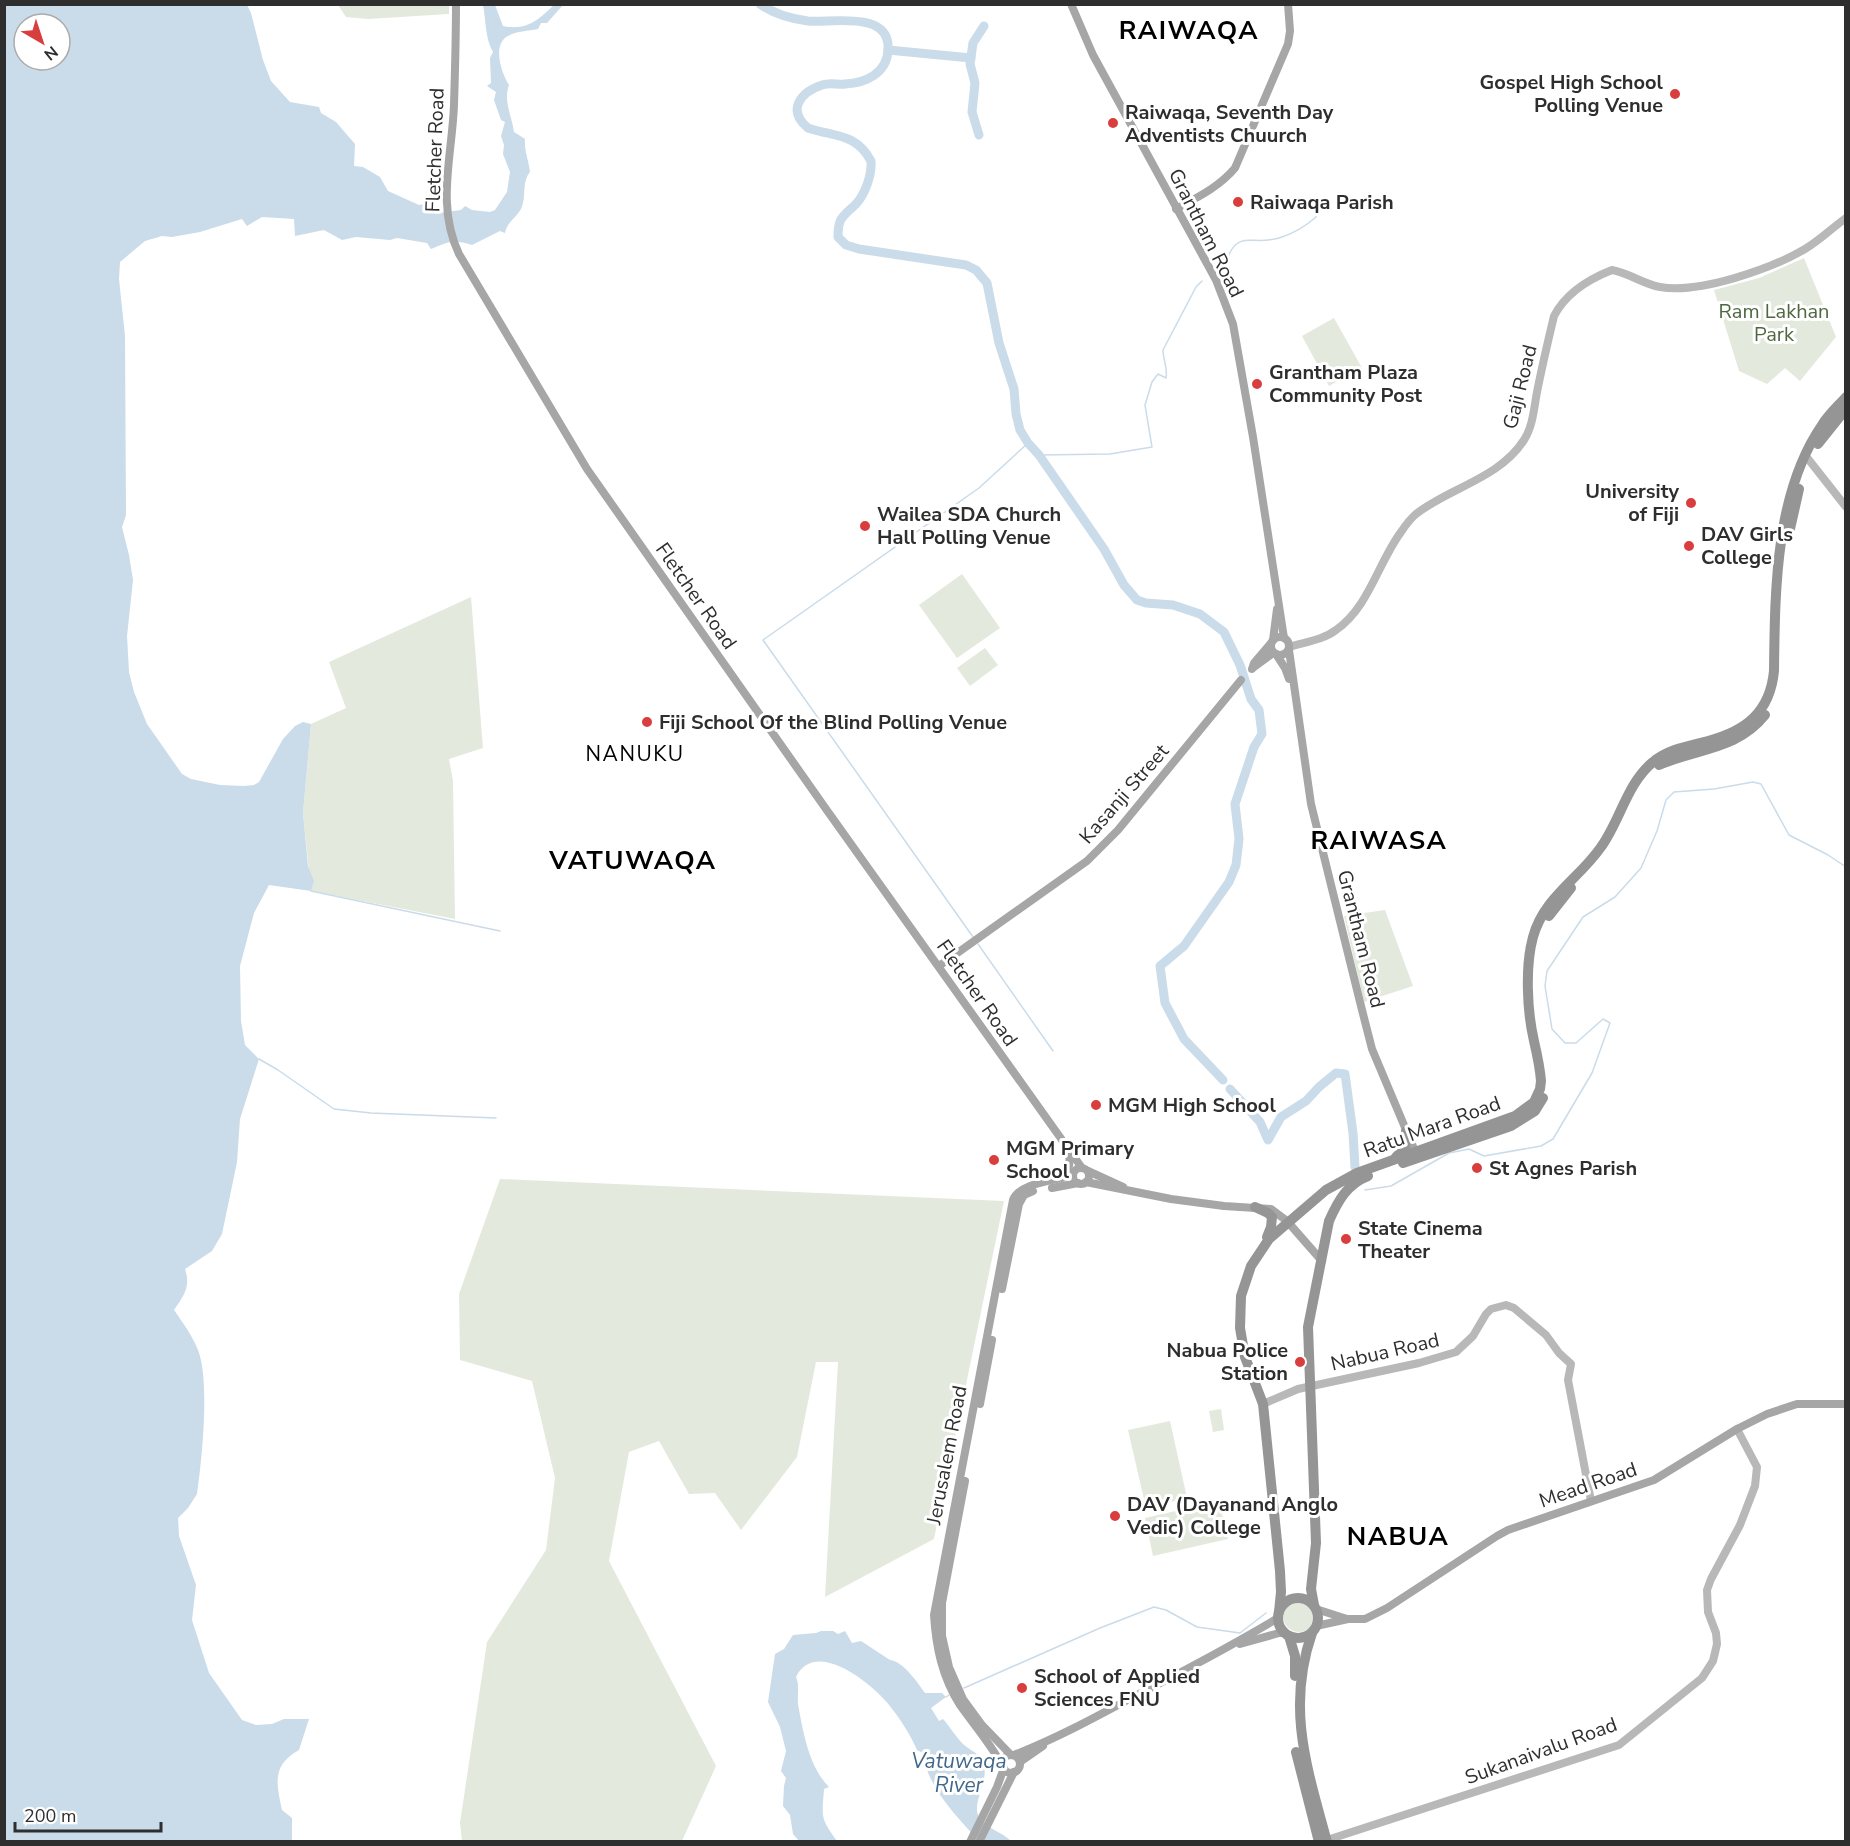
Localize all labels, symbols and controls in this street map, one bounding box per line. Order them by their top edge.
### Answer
north arrow [12,12,72,72]
district label: RAIWAQA [1119,13,1259,48]
text: N [39,41,62,65]
place label: Gospel High School Polling Venue [1479,69,1664,119]
street label: Fletcher Road [419,87,451,213]
marker: Gospel High School Polling Venue [1668,87,1682,101]
place label: Raiwaqa, Seventh Day Adventists Chuurch [1125,99,1334,149]
marker: Raiwaqa, Seventh Day Adventists Chuurch [1106,116,1120,130]
street label: Grantham Road [1162,164,1250,302]
place label: Raiwaqa Parish [1250,189,1394,216]
marker: Raiwaqa Parish [1231,195,1245,209]
park label: Ram Lakhan Park [1719,298,1829,348]
street label: Gaji Road [1496,342,1544,432]
place label: Grantham Plaza Community Post [1269,359,1422,409]
marker: Grantham Plaza Community Post [1250,377,1264,391]
place label: University of Fiji [1585,478,1679,528]
marker: University of Fiji [1684,496,1698,510]
place label: Wailea SDA Church Hall Polling Venue [877,501,1061,551]
marker: Wailea SDA Church Hall Polling Venue [858,519,872,533]
place label: DAV Girls College [1701,521,1793,571]
street label: Fletcher Road [649,537,743,655]
marker: DAV Girls College [1682,539,1696,553]
place label: Fiji School Of the Blind Polling Venue [659,709,1007,736]
marker: Fiji School Of the Blind Polling Venue [640,715,654,729]
street label: Kasanji Street [1073,738,1175,850]
district label: NANUKU [586,740,684,768]
district label: RAIWASA [1311,823,1447,858]
district label: VATUWAQA [548,843,717,878]
street label: Grantham Road [1331,867,1391,1011]
street label: Fletcher Road [930,934,1024,1052]
street label: Ratu Mara Road [1360,1090,1504,1164]
place label: MGM High School [1108,1092,1276,1119]
marker: MGM High School [1089,1098,1103,1112]
place label: MGM Primary School [1006,1135,1135,1185]
marker: MGM Primary School [987,1153,1001,1167]
place label: St Agnes Parish [1489,1155,1637,1182]
marker: St Agnes Parish [1470,1161,1484,1175]
place label: State Cinema Theater [1358,1215,1483,1265]
marker: State Cinema Theater [1339,1232,1353,1246]
street label: Nabua Road [1328,1326,1442,1378]
place label: Nabua Police Station [1167,1337,1288,1387]
marker: Nabua Police Station [1293,1355,1307,1369]
street label: Jerusalem Road [920,1383,974,1528]
street label: Mead Road [1536,1456,1640,1514]
place label: DAV (Dayanand Anglo Vedic) College [1126,1491,1338,1541]
marker: DAV (Dayanand Anglo Vedic) College [1108,1509,1122,1523]
district label: NABUA [1347,1519,1449,1554]
place label: School of Applied Sciences FNU [1034,1663,1200,1713]
marker: School of Applied Sciences FNU [1015,1681,1029,1695]
street label: Sukanaivalu Road [1461,1711,1621,1791]
water label: Vatuwaqa River [911,1747,1007,1799]
scale bar [15,1795,160,1833]
text: 200 m [24,1804,76,1828]

